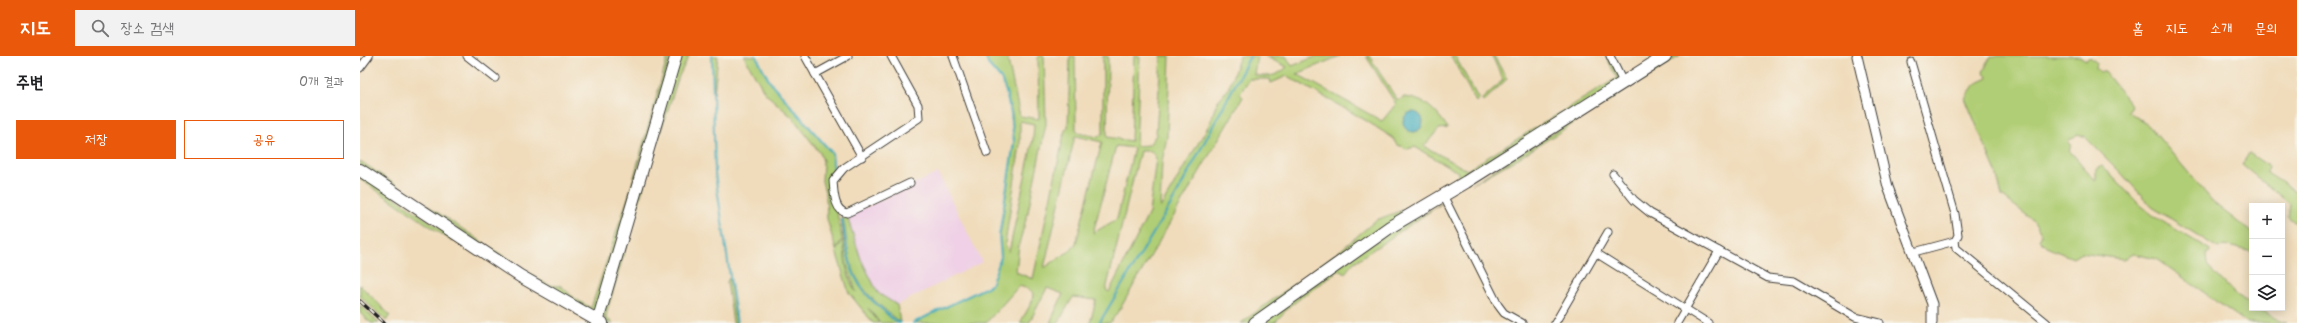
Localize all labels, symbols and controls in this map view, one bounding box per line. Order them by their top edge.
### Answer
search box [75,10,355,46]
text: 지도 [20,15,51,40]
icon: search [89,17,111,39]
text: 장소 검색 [121,18,174,38]
text: 홈 [2132,19,2143,37]
text: 지도 [2165,19,2188,37]
text: 소개 [2210,19,2232,37]
text: 문의 [2254,19,2277,37]
text: 주변 [16,71,43,93]
text: 0개 결과 [299,73,344,90]
button: 저장 [16,120,176,159]
button: 공유 [184,120,344,159]
map controls [2249,203,2285,311]
button: + [2249,203,2285,239]
button: − [2249,239,2285,275]
button: layers [2249,275,2285,311]

